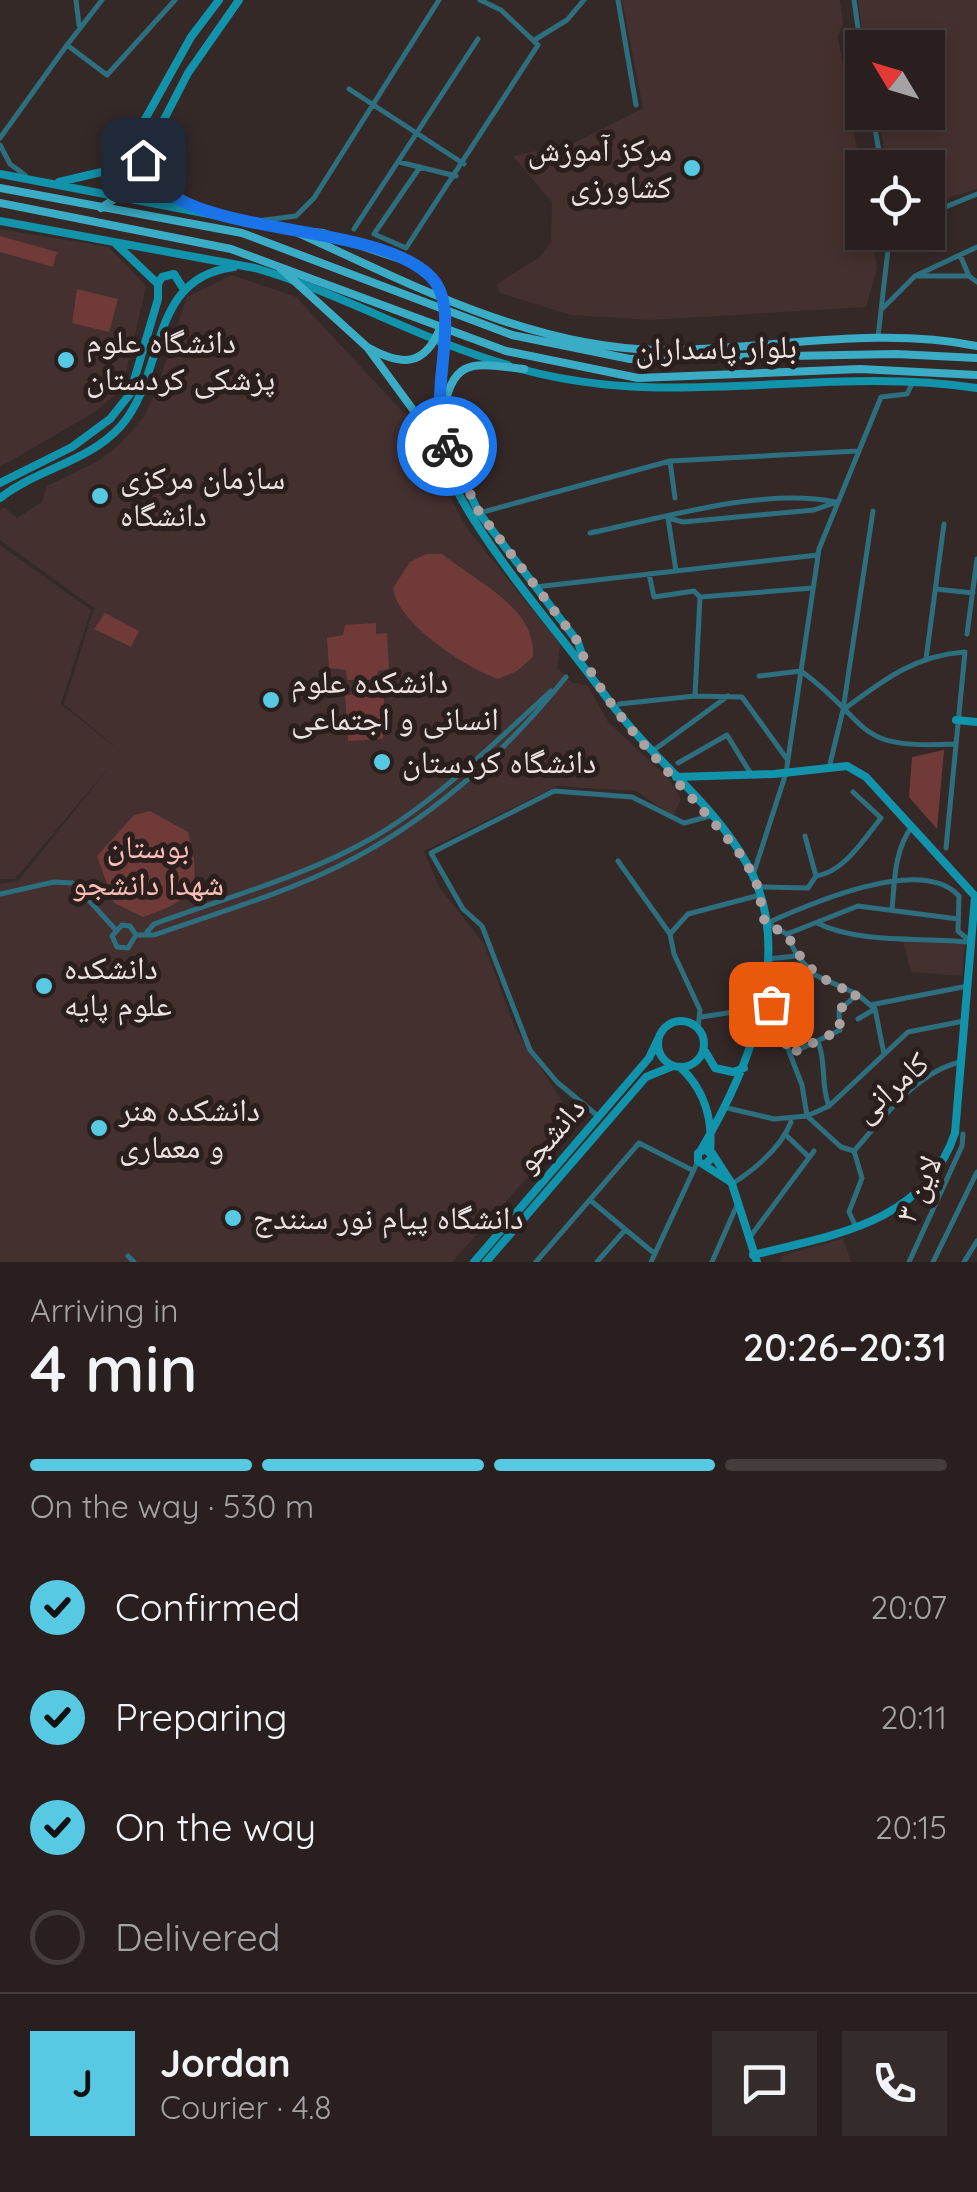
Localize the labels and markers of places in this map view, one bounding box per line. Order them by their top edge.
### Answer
pin [101,118,186,203]
place label: مرکز آموزش کشاورزی [528,129,672,206]
marker: مرکز آموزش کشاورزی [681,157,703,179]
place label: دانشگاه علوم پزشکی کردستان [86,321,275,399]
marker: دانشگاه علوم پزشکی کردستان [55,349,77,371]
place label: سازمان مرکزی دانشگاه [120,457,285,534]
marker: سازمان مرکزی دانشگاه [89,485,111,507]
place label: دانشکده علوم انسانی و اجتماعی [291,661,499,739]
marker: دانشکده علوم انسانی و اجتماعی [260,689,282,711]
place label: دانشگاه کردستان [402,741,596,781]
marker: دانشگاه کردستان [371,751,393,773]
place label: دانشکده علوم پایه [64,947,172,1026]
pin [729,962,814,1047]
marker: دانشکده علوم پایه [33,975,55,997]
place label: دانشکده هنر و معماری [118,1089,260,1166]
marker: دانشکده هنر و معماری [88,1117,110,1139]
place label: دانشگاه پیام نور سنندج [253,1197,524,1239]
marker: دانشگاه پیام نور سنندج [222,1207,244,1229]

